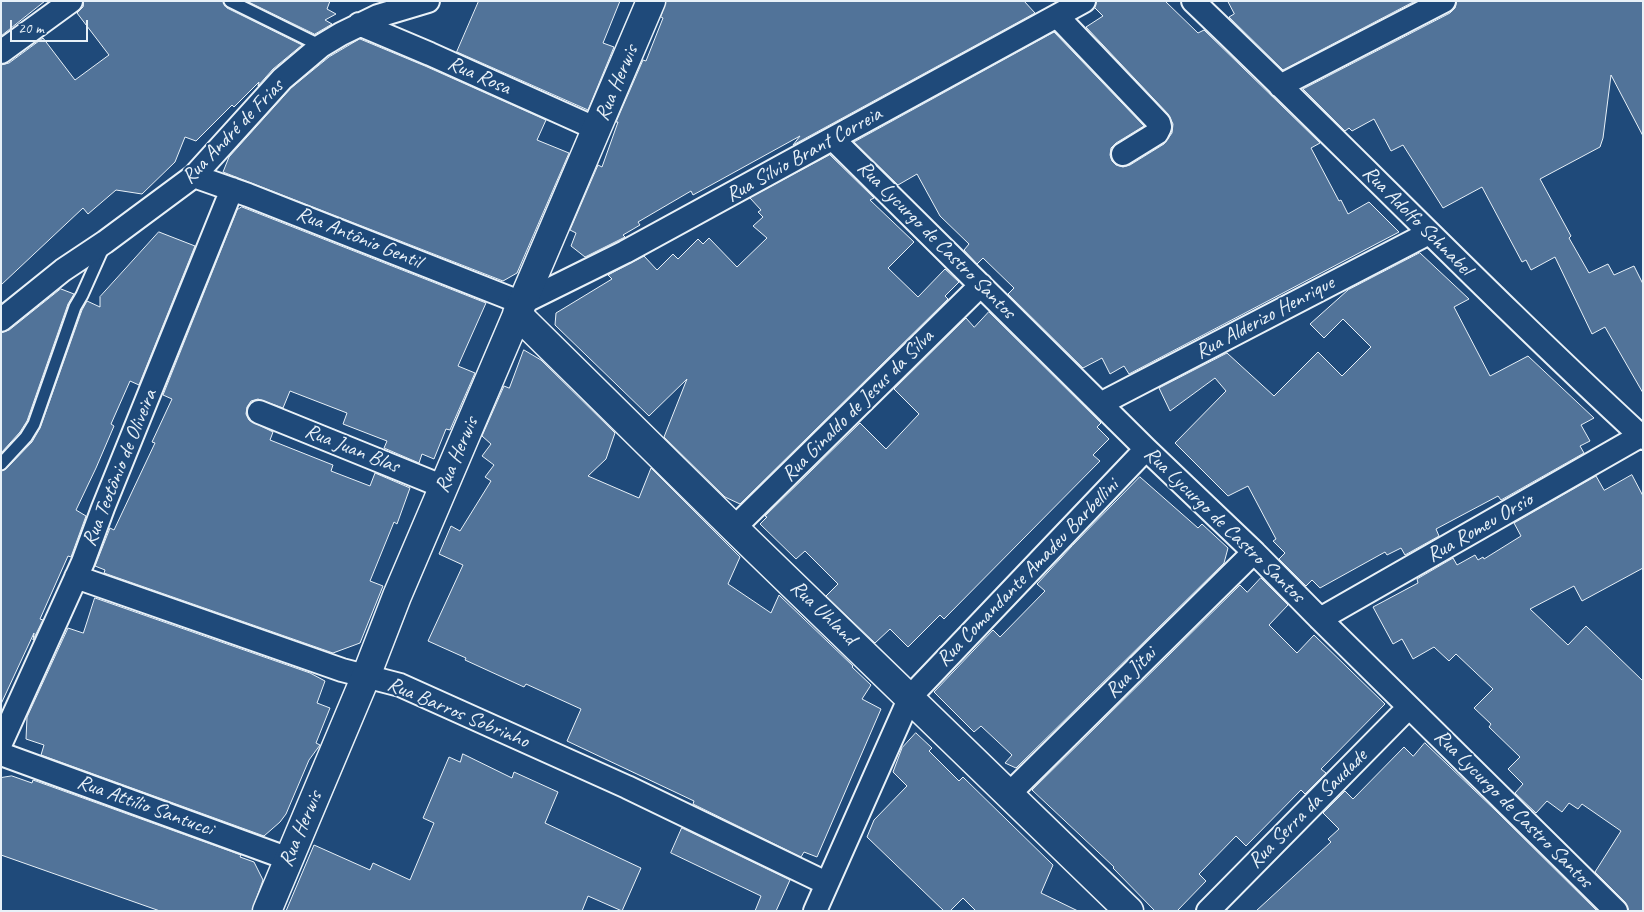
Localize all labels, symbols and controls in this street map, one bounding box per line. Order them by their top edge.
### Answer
scale bar [12,10,90,42]
text: 20 m [18,19,44,38]
street label: Rua Herwis [590,41,644,125]
street label: Rua Rosa [444,51,514,101]
street label: Rua André de Frias [177,74,289,190]
street label: Rua Sílvio Brant Correia [722,102,886,208]
street label: Rua Lycurgo de Castro Santos [851,155,1021,325]
street label: Rua Adolfo Schnabel [1357,161,1477,281]
street label: Rua Antônio Gentil [293,201,425,275]
street label: Rua Alderizo Henrique [1191,271,1339,365]
street label: Rua Ginaldo de Jesus da Silva [777,325,939,487]
street label: Rua Teotônio de Oliveira [77,386,163,550]
street label: Rua Herwis [430,413,484,497]
street label: Rua Juan Blas [301,419,403,479]
street label: Rua Lycurgo de Castro Santos [1138,442,1310,608]
street label: Rua Comandante Amadeu Barbellini [932,474,1124,672]
street label: Rua Romeu Orsio [1422,488,1538,568]
street label: Rua Uhland [784,575,862,651]
street label: Rua Jitai [1100,642,1162,704]
street label: Rua Barros Sobrinho [383,672,533,754]
street label: Rua Lycurgo de Castro Santos [1428,724,1598,894]
street label: Rua Serra da Saudade [1243,744,1373,874]
street label: Rua Attílio Santucci [74,770,216,842]
street label: Rua Herwis [274,787,328,871]

